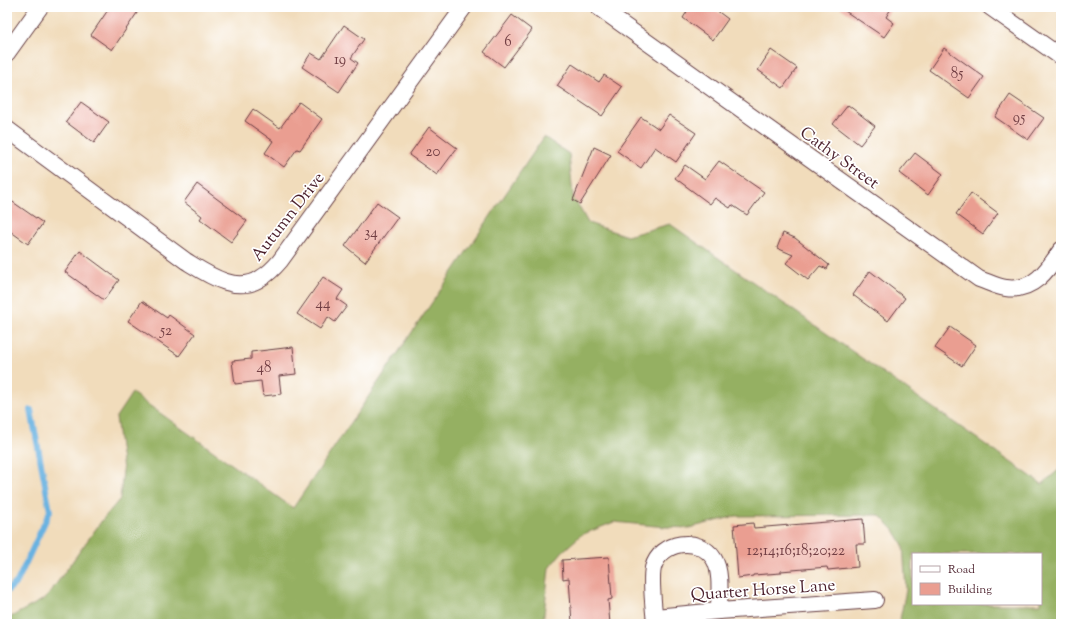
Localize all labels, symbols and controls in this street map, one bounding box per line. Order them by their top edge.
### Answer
house number: 6 [504,32,512,53]
house number: 19 [334,50,346,71]
house number: 85 [951,64,963,85]
house number: 95 [1013,108,1025,129]
street label: Cathy Street [794,122,884,196]
house number: 20 [426,142,441,163]
street label: Autumn Drive [246,168,331,267]
house number: 34 [364,223,378,244]
house number: 44 [315,294,331,315]
house number: 52 [159,321,172,342]
house number: 48 [256,358,272,379]
house number: 12;14;16;18;20;22 [747,541,845,562]
legend [912,553,1042,605]
text: Road [948,561,975,579]
street label: Quarter Horse Lane [690,574,836,608]
text: Building [948,581,992,599]

